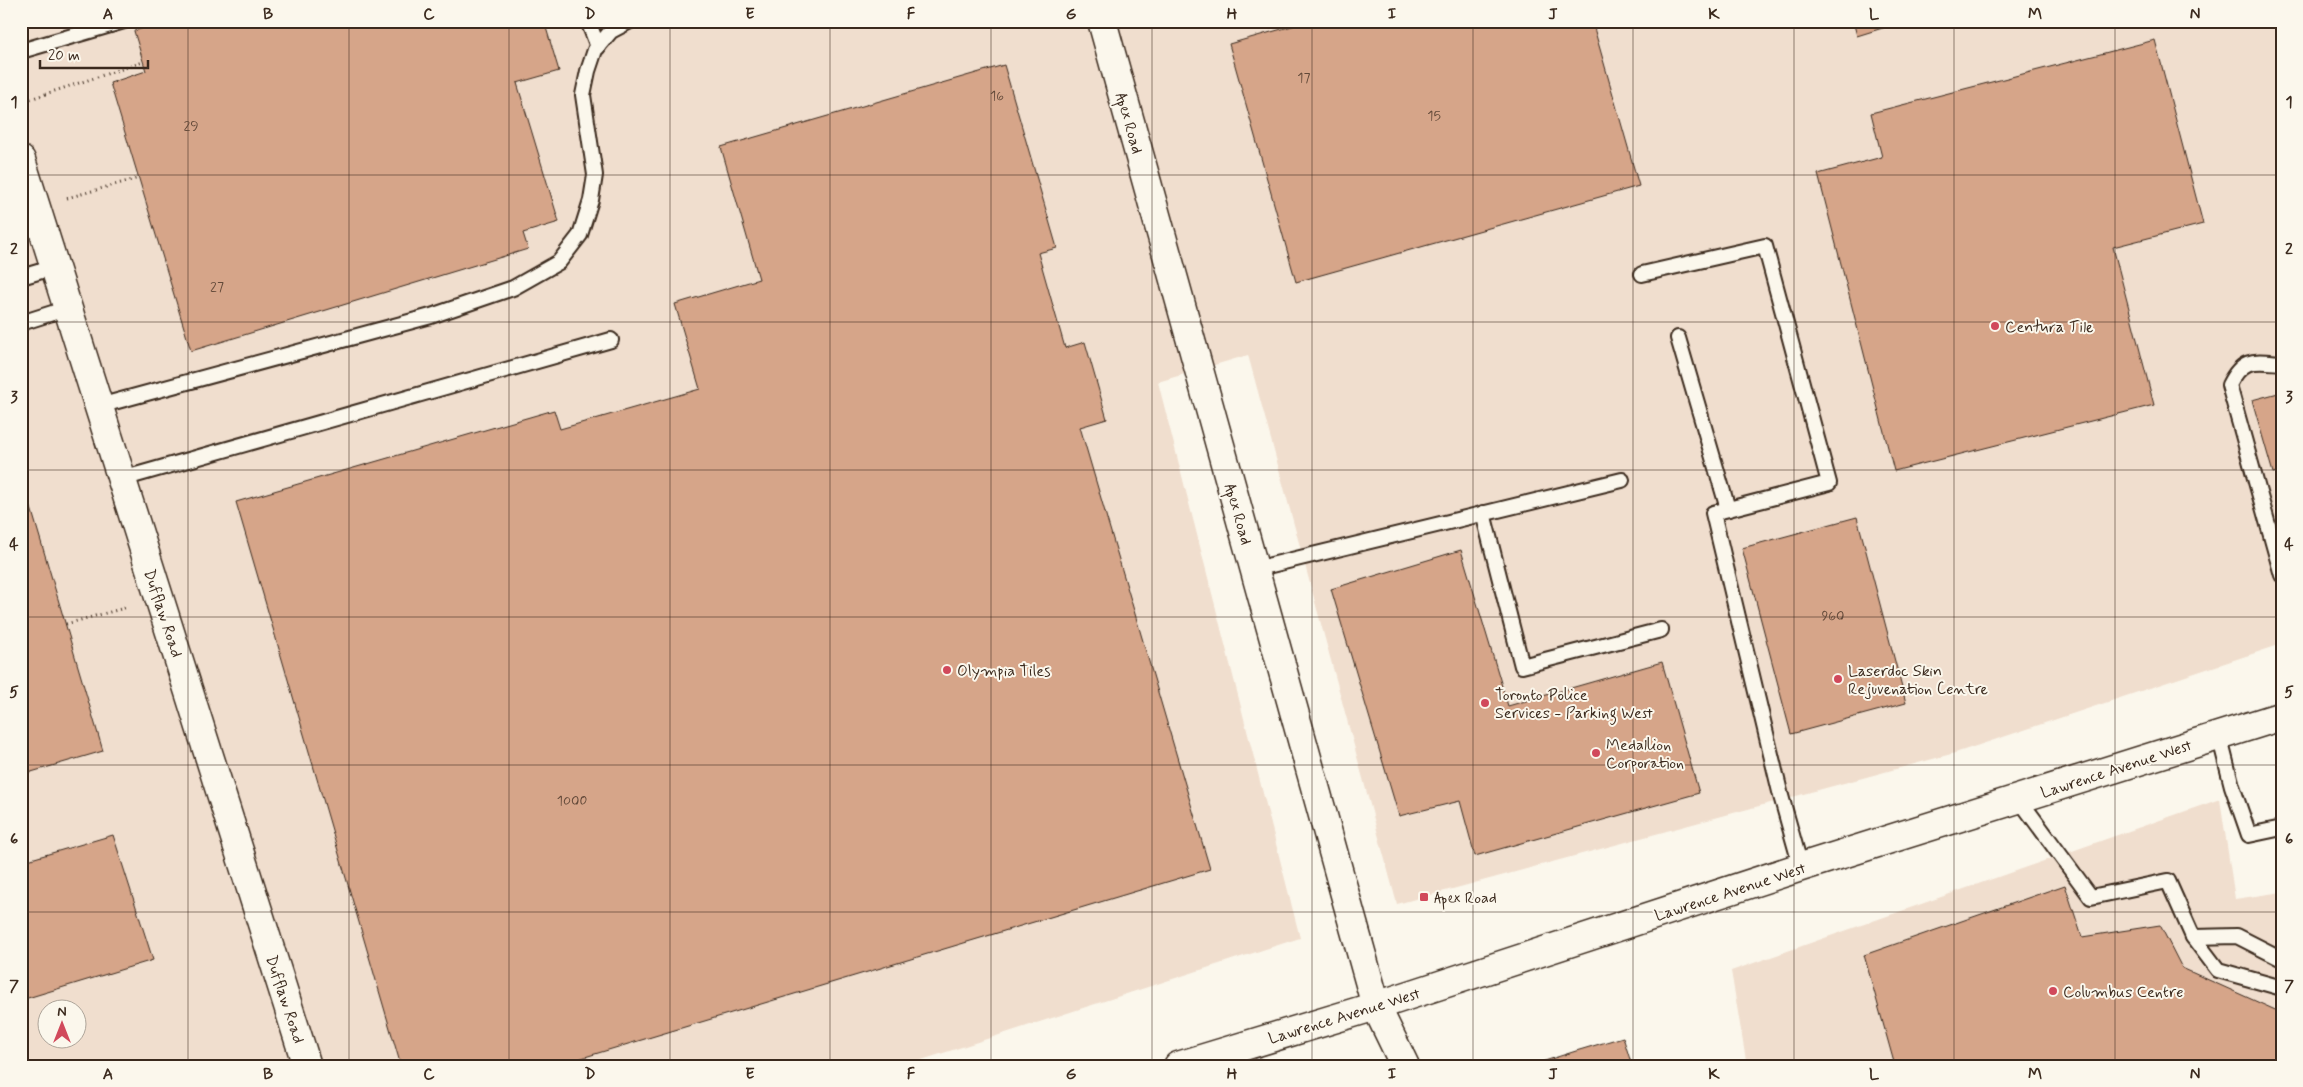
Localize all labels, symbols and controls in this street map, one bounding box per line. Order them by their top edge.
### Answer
text: A [103,4,113,25]
text: B [263,4,273,25]
text: C [423,4,435,25]
text: D [584,4,596,25]
text: E [745,4,755,25]
text: F [907,4,916,25]
text: G [1066,4,1077,25]
text: H [1227,4,1238,25]
text: I [1388,4,1397,25]
text: J [1548,4,1558,25]
text: K [1708,4,1720,25]
text: L [1869,4,1880,25]
text: M [2028,4,2042,25]
text: N [2190,4,2200,25]
scale bar [40,38,148,70]
text: 20 m [48,46,80,66]
house number: 17 [1297,69,1311,87]
house number: 16 [990,87,1004,105]
street label: Apex Road [1109,90,1147,157]
text: 1 [10,92,18,113]
text: 1 [2285,92,2293,113]
house number: 15 [1427,107,1441,125]
house number: 29 [183,117,199,135]
text: 2 [10,239,18,260]
text: 2 [2285,239,2293,260]
house number: 27 [210,278,224,296]
place label: Centura Tile [2005,317,2094,338]
marker: Centura Tile [1989,320,2001,332]
text: 3 [10,387,18,408]
text: 3 [2285,387,2293,408]
street label: Apex Road [1218,481,1256,548]
text: 4 [9,534,19,555]
text: 4 [2284,534,2294,555]
street label: Dufflaw Road [138,567,187,660]
house number: 960 [1821,607,1845,625]
place label: Olympia Tiles [957,661,1051,682]
place label: Laserdoc Skin Rejuvenation Centre [1848,661,1988,700]
marker: Olympia Tiles [941,664,953,676]
marker: Laserdoc Skin Rejuvenation Centre [1832,673,1844,685]
text: 5 [9,682,19,703]
text: 5 [2284,682,2294,703]
place label: Toronto Police Services - Parking West [1495,685,1653,725]
marker: Toronto Police Services - Parking West [1479,697,1491,709]
place label: Medallion Corporation [1606,735,1684,774]
street label: Lawrence Avenue West [2038,735,2195,804]
marker: Medallion Corporation [1590,747,1602,759]
house number: 1000 [557,792,587,810]
text: 6 [10,829,18,850]
text: 6 [2285,829,2293,850]
street label: Lawrence Avenue West [1652,858,1809,927]
place label: Apex Road [1434,888,1497,910]
marker: Apex Road [1418,891,1430,903]
street label: Dufflaw Road [260,953,309,1046]
text: 7 [9,976,19,997]
text: 7 [2284,976,2294,997]
place label: Columbus Centre [2063,982,2184,1003]
street label: Lawrence Avenue West [1266,983,1423,1050]
marker: Columbus Centre [2047,985,2059,997]
north arrow [38,1000,88,1050]
text: N [57,1003,67,1021]
text: A [103,1064,113,1085]
text: B [263,1064,273,1085]
text: C [423,1064,435,1085]
text: D [584,1064,596,1085]
text: E [745,1064,755,1085]
text: F [907,1064,916,1085]
text: G [1066,1064,1077,1085]
text: H [1227,1064,1238,1085]
text: I [1388,1064,1397,1085]
text: J [1548,1064,1558,1085]
text: K [1708,1064,1720,1085]
text: L [1869,1064,1880,1085]
text: M [2028,1064,2042,1085]
text: N [2190,1064,2200,1085]

